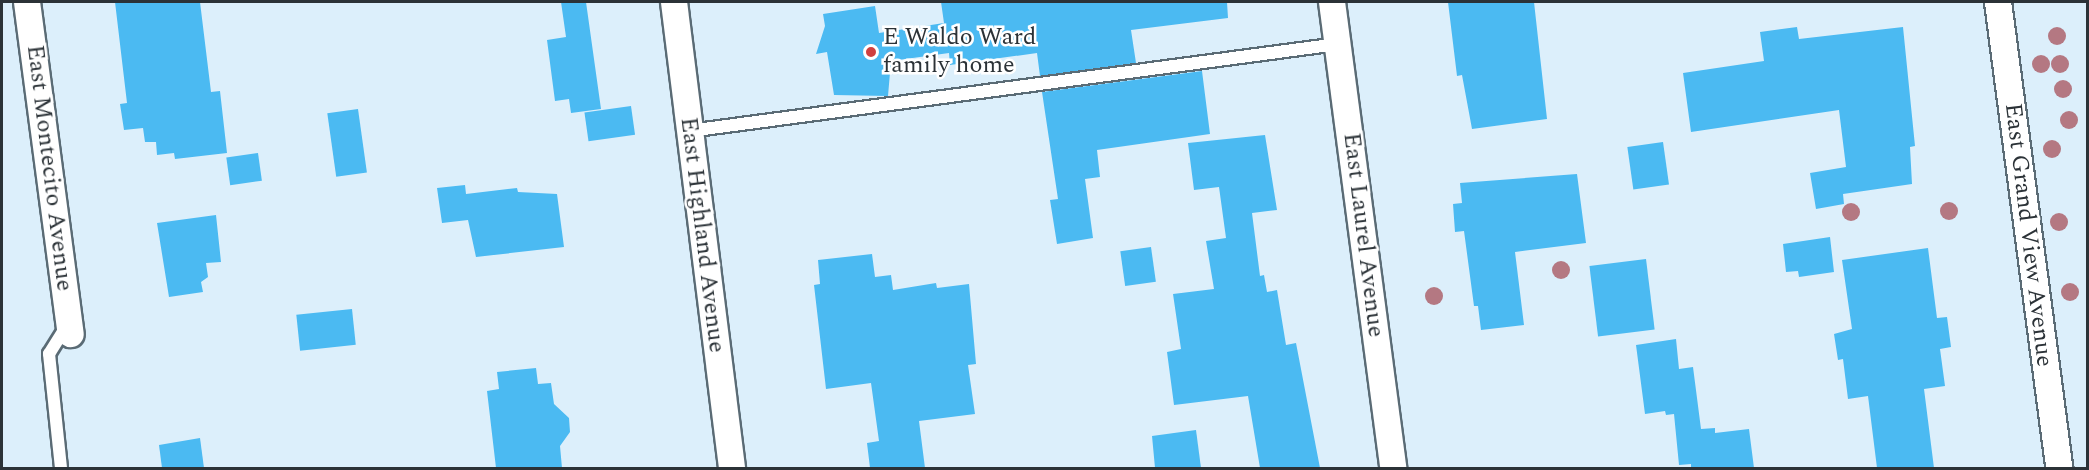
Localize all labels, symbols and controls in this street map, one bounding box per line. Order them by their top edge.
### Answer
place label: E Waldo Ward family home [883,24,1037,80]
street label: East Montecito Avenue [20,43,78,293]
marker: E Waldo Ward family home [864,45,878,59]
street label: East Grand View Avenue [1998,101,2058,369]
street label: East Highland Avenue [673,116,731,354]
street label: East Laurel Avenue [1336,131,1390,339]

